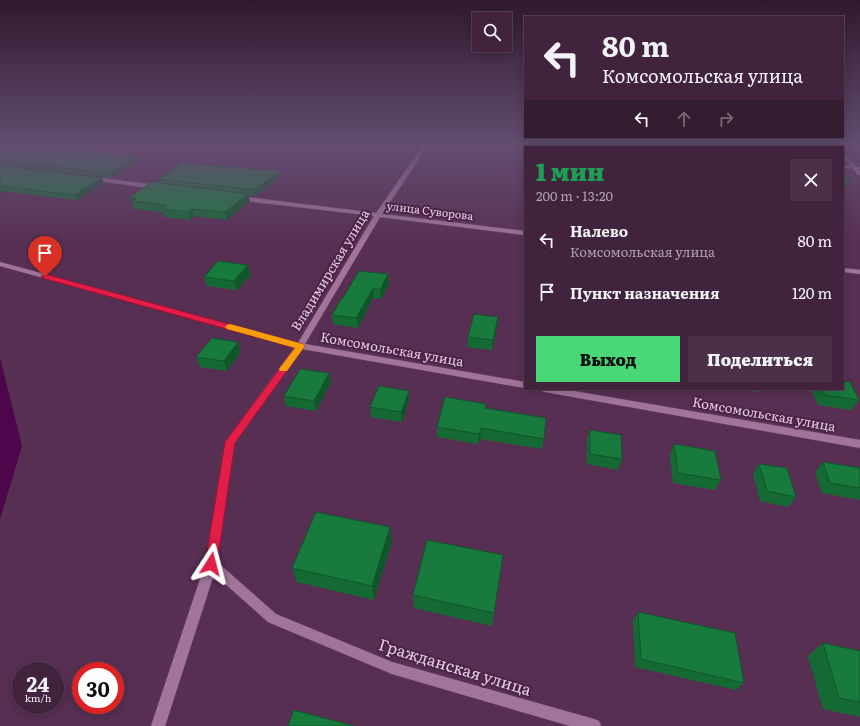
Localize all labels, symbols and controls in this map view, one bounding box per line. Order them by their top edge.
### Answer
map controls [472,12,512,52]
button: search [472,12,512,52]
text: 80 m [602,24,669,66]
icon: left [536,32,588,84]
text: Комсомольская улица [602,62,803,89]
icon: left [631,108,653,130]
icon: ahead [673,108,695,130]
icon: right [715,108,737,130]
text: 1 мин [536,153,604,188]
button: close [790,159,832,201]
text: 200 m · 13:20 [536,186,613,205]
street label: улица Суворова [386,197,475,223]
street label: Владимирская улица [286,205,373,334]
text: Налево [570,219,628,242]
icon: left [536,229,558,251]
text: 80 m [798,229,832,252]
pin [28,236,62,277]
icon: arrive [34,242,56,264]
text: Комсомольская улица [570,242,715,261]
icon: arrive [536,281,558,303]
text: Пункт назначения [570,281,720,304]
text: 120 m [792,281,832,304]
street label: Комсомольская улица [319,327,465,370]
button: Выход [536,336,680,382]
button: Поделиться [688,336,832,382]
street label: Комсомольская улица [691,392,837,435]
position arrow [190,543,232,585]
street label: Гражданская улица [376,631,535,701]
speed limit sign: 30 [72,662,124,714]
text: 24 [27,668,49,698]
text: km/h [25,690,51,705]

